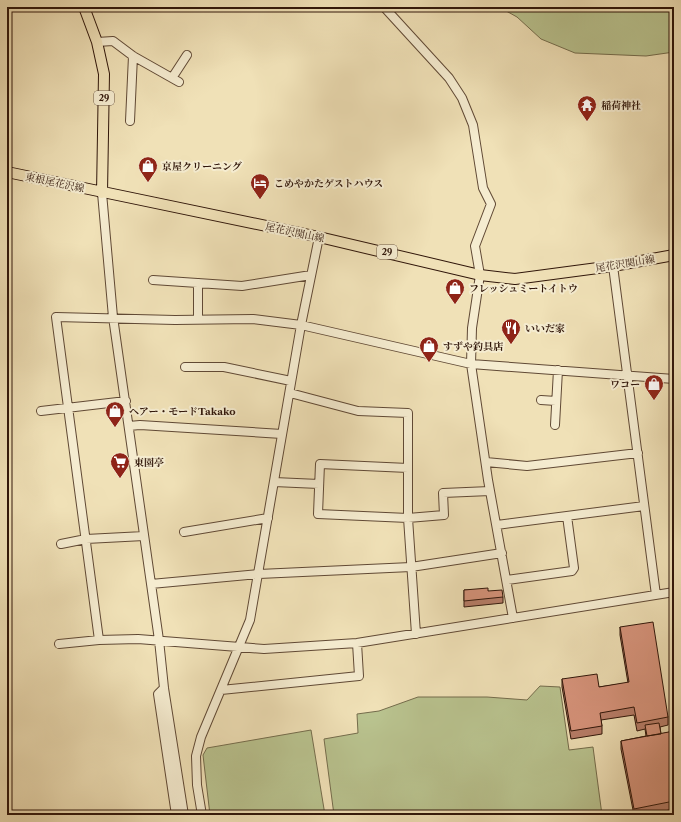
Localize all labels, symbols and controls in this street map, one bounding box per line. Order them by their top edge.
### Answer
road number: 29 [94,91,114,105]
temple icon: 稲荷神社 [576,94,598,122]
place label: 稲荷神社 [601,99,641,112]
shop icon: 京屋クリーニング [137,155,159,183]
place label: 京屋クリーニング [162,160,242,173]
street label: 東根尾花沢線 [24,170,86,195]
hotel icon: こめやかたゲストハウス [249,172,271,200]
place label: こめやかたゲストハウス [274,177,383,190]
street label: 尾花沢関山線 [264,220,326,245]
road number: 29 [377,245,397,259]
street label: 尾花沢関山線 [594,252,656,275]
shop icon: フレッシュミートイトウ [444,277,466,305]
place label: フレッシュミートイトウ [469,282,578,295]
restaurant icon: いいだ家 [500,317,522,345]
place label: いいだ家 [525,322,565,335]
shop icon: すずや釣具店 [418,335,440,363]
place label: すずや釣具店 [443,340,504,353]
shop icon: ワコー [643,373,665,401]
place label: ワコー [610,378,640,391]
shop icon: ヘアー・モードTakako [104,400,126,428]
place label: ヘアー・モードTakako [129,405,236,418]
supermarket icon: 東園亭 [109,451,131,479]
place label: 東園亭 [134,456,164,469]

